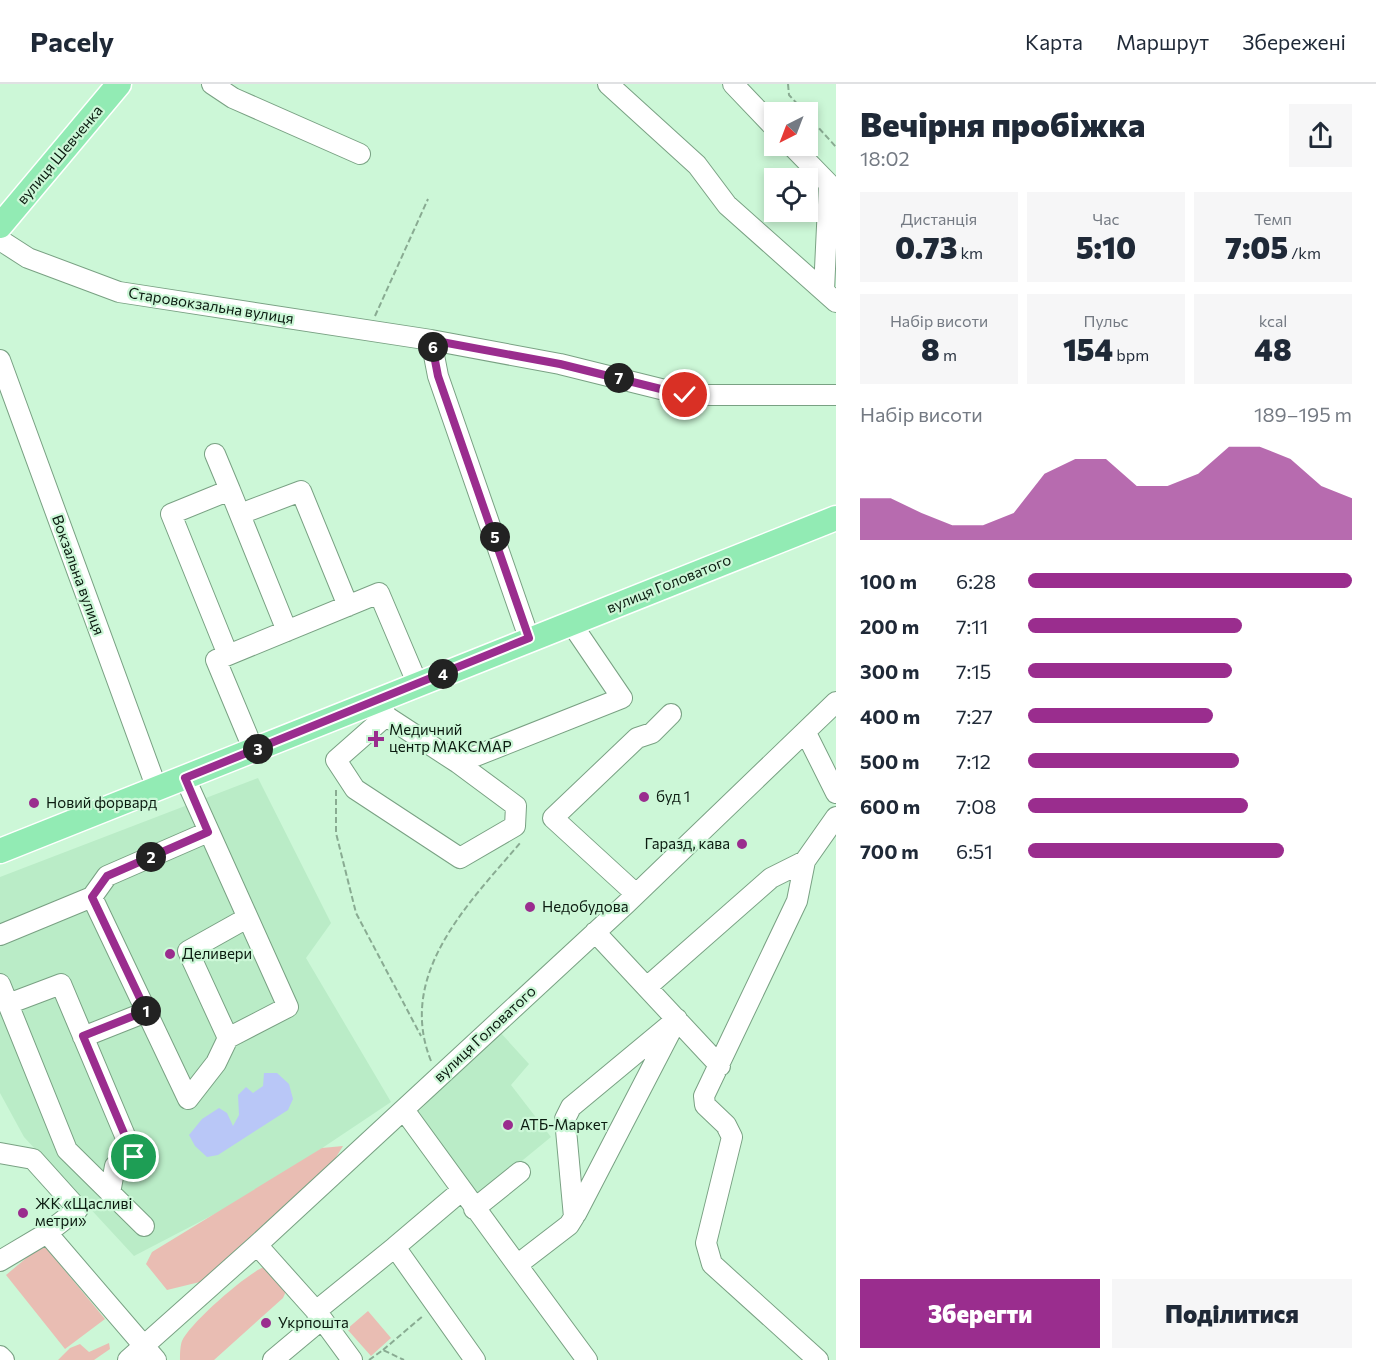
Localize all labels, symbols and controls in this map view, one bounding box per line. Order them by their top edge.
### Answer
text: Pacely [30,24,114,58]
text: Карта [1025,29,1083,54]
text: Маршрут [1116,29,1209,54]
text: Збережені [1242,29,1346,54]
street label: вулиця Шевченка [13,101,106,208]
north arrow [764,102,818,156]
map controls [764,102,818,222]
text: Вечірня пробіжка [860,103,1145,144]
button: share [1289,104,1352,167]
text: 18:02 [860,146,910,170]
button: locate [764,168,818,222]
text: Дистанція [901,209,977,228]
text: Час [1092,209,1120,228]
text: Темп [1254,209,1292,228]
text: 0.73 [895,228,957,265]
text: 5:10 [1076,228,1136,265]
text: 7:05 [1225,228,1288,265]
text: km [957,243,983,262]
text: /km [1288,243,1321,262]
street label: Старовокзальна вулиця [127,283,295,327]
text: Набір висоти [890,311,988,330]
text: Пульс [1083,311,1129,330]
text: kcal [1259,311,1287,330]
text: 8 [921,330,940,367]
text: 154 [1063,330,1113,367]
text: 48 [1254,330,1292,367]
pin: 6 [418,332,448,362]
text: 6 [428,337,438,356]
text: m [940,345,957,364]
text: bpm [1113,345,1149,364]
pin: 7 [604,363,634,393]
text: 7 [615,368,623,387]
pin [659,369,710,420]
icon: check [668,378,701,411]
text: Набір висоти [860,402,983,426]
text: 189–195 m [1254,402,1352,426]
street label: Вокзальна вулиця [49,512,109,637]
pin: 5 [480,522,510,552]
text: 5 [490,527,500,546]
street label: вулиця Головатого [604,550,734,616]
text: 100 m [860,569,917,593]
text: 6:28 [956,569,996,593]
text: 200 m [860,614,919,638]
text: 7:11 [956,614,988,638]
pin: 4 [428,659,458,689]
text: 300 m [860,659,920,683]
text: 7:15 [956,659,991,683]
text: 4 [438,664,448,683]
text: 400 m [860,704,920,728]
text: 7:27 [956,704,993,728]
place label: Медичний центр МАКСМАР [389,720,512,755]
marker: Медичний центр МАКСМАР [367,730,385,748]
pin: 3 [243,734,273,764]
text: 3 [253,739,263,758]
text: 500 m [860,749,920,773]
text: 7:12 [956,749,991,773]
place label: буд 1 [656,787,690,805]
marker: буд 1 [637,790,651,804]
place label: Новий форвард [46,793,157,811]
text: 600 m [860,794,920,818]
text: 7:08 [956,794,996,818]
marker: Новий форвард [27,796,41,810]
place label: Гаразд, кава [645,834,730,852]
marker: Гаразд, кава [735,837,749,851]
text: 700 m [860,839,919,863]
text: 6:51 [956,839,993,863]
pin: 2 [136,842,166,872]
text: 2 [146,847,156,866]
place label: Недобудова [542,897,628,915]
marker: Недобудова [523,900,537,914]
place label: Деливери [182,944,252,962]
marker: Деливери [163,947,177,961]
street label: вулиця Головатого [430,981,539,1085]
pin: 1 [131,996,161,1026]
text: 1 [142,1001,150,1020]
place label: АТБ-Маркет [520,1115,608,1133]
marker: АТБ-Маркет [501,1118,515,1132]
pin [108,1131,159,1182]
icon: arrive [117,1140,150,1173]
place label: ЖК «Щасливі метри» [35,1194,132,1229]
marker: ЖК «Щасливі метри» [16,1206,30,1220]
button: Зберегти [860,1279,1100,1348]
button: Поділитися [1112,1279,1352,1348]
place label: Укрпошта [278,1313,349,1331]
marker: Укрпошта [259,1316,273,1330]

